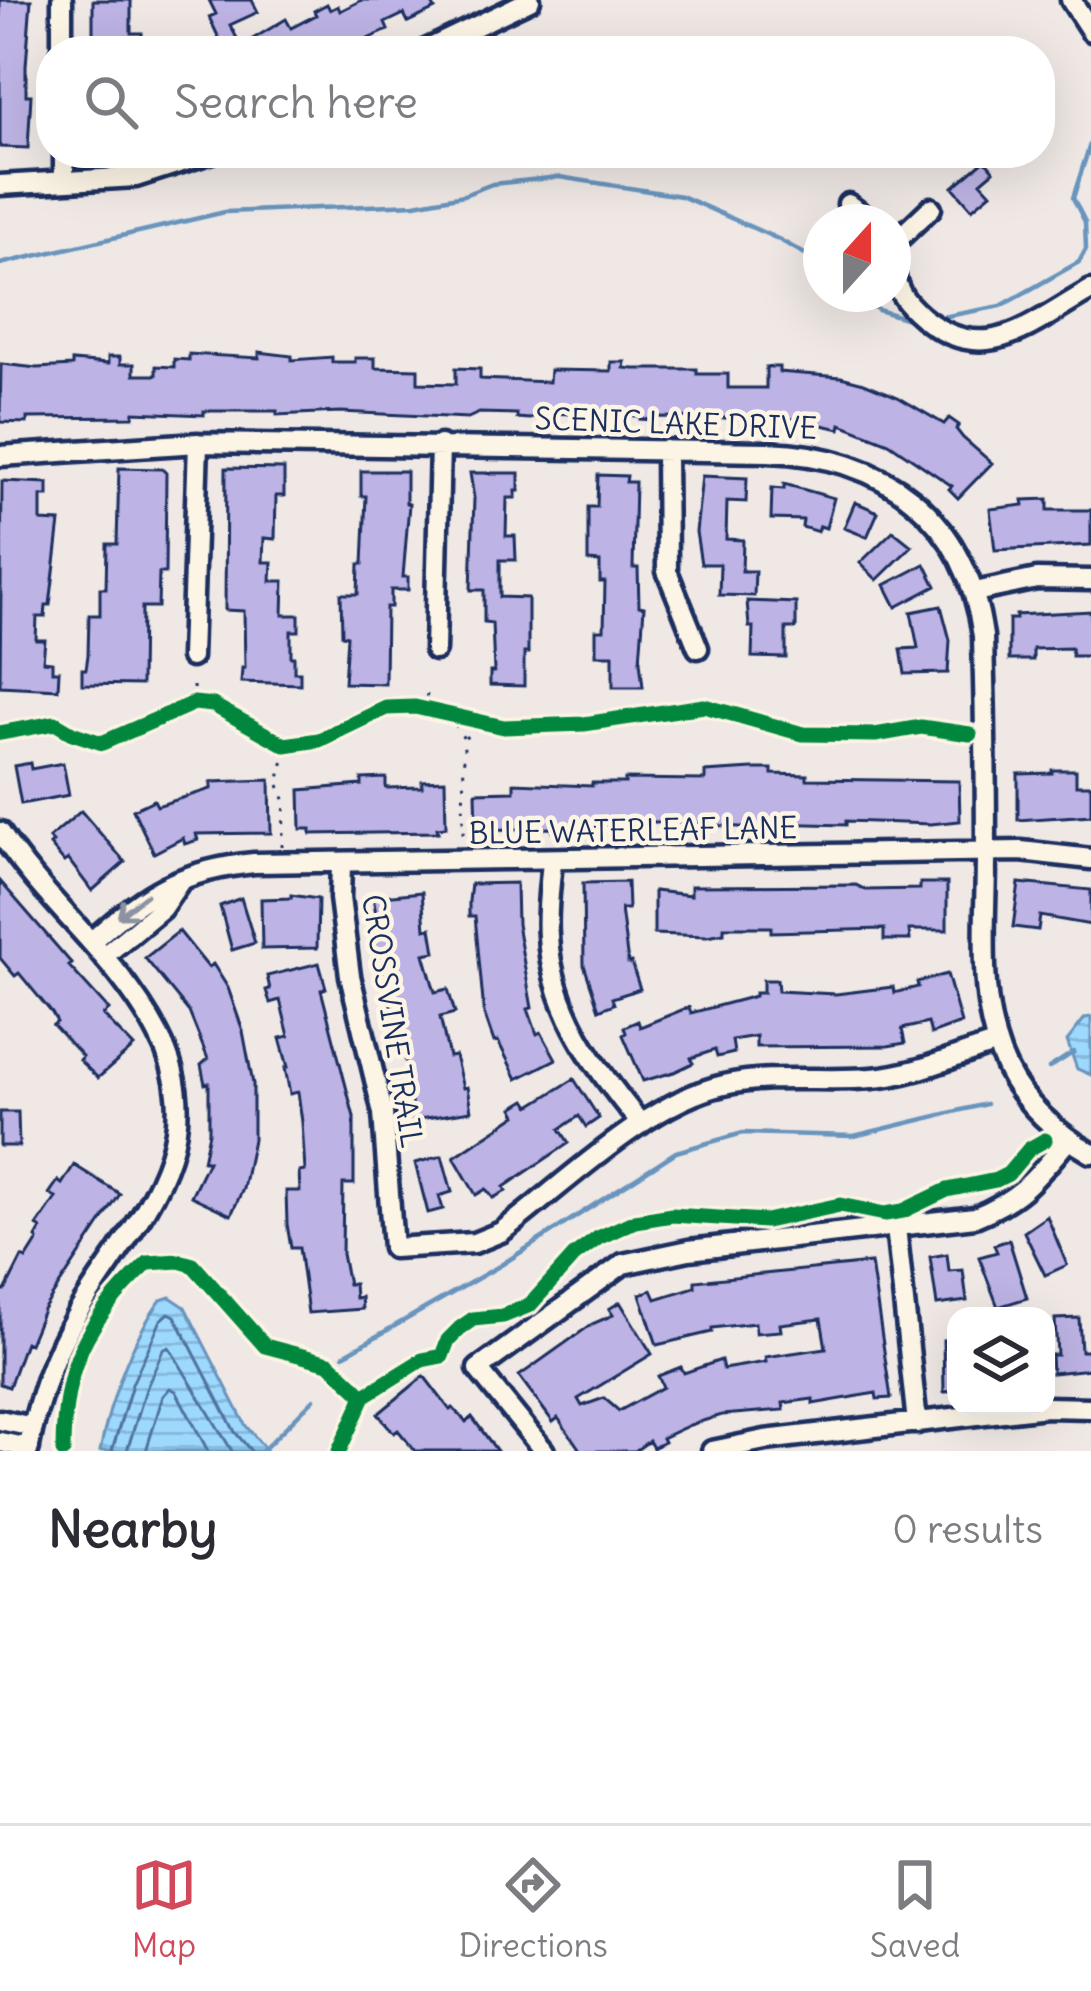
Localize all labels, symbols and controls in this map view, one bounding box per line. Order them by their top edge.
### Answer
search box [36,36,1055,168]
icon: search [78,69,144,135]
text: Search here [174,74,418,130]
north arrow [803,204,911,312]
street label: SCENIC LAKE DRIVE [534,399,818,447]
street label: BLUE WATERLEAF LANE [468,808,798,852]
one-way arrow [117,892,148,919]
street label: CROSSVINE TRAIL [354,892,432,1150]
map controls [947,1307,1055,1415]
button: layers [947,1307,1055,1415]
text: Nearby [48,1497,217,1561]
text: 0 results [892,1505,1043,1554]
tab: Map [131,1852,197,1966]
tab: Directions [459,1852,608,1966]
tab: Saved [870,1852,960,1966]

